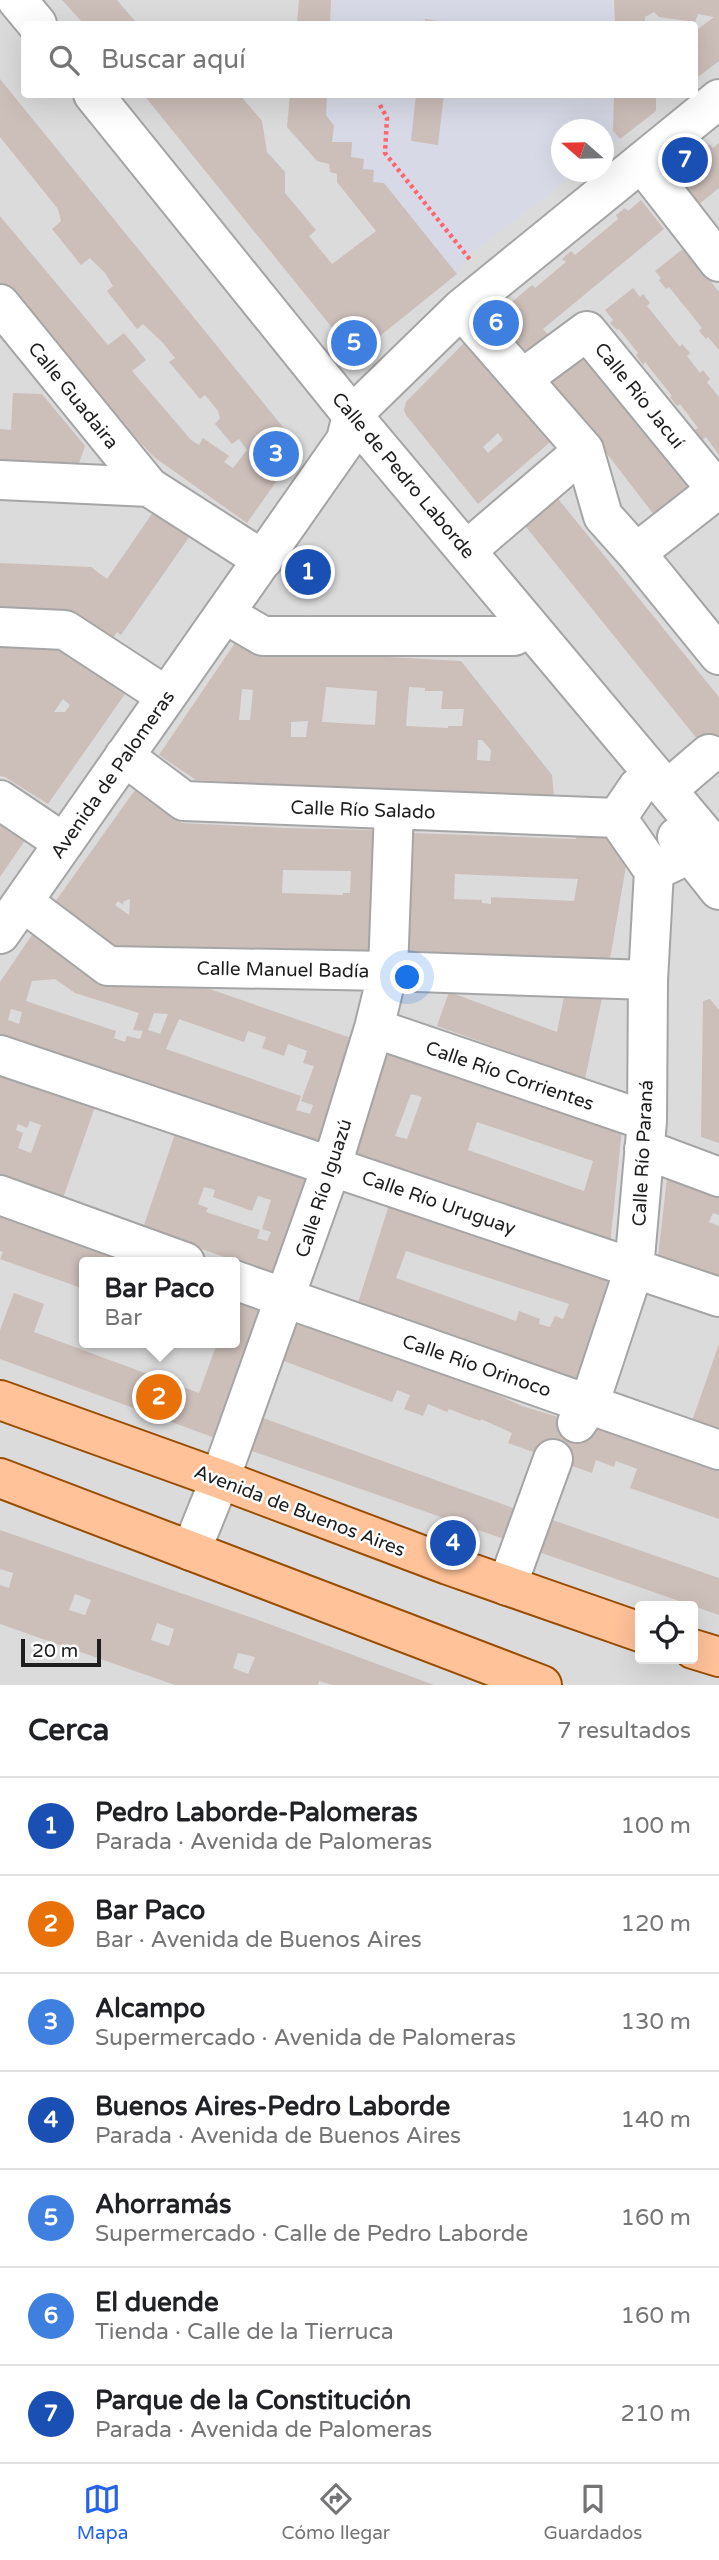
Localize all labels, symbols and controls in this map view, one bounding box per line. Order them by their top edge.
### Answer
search box [21,21,698,98]
icon: search [45,41,83,79]
text: Buscar aquí [101,44,246,75]
north arrow [551,119,614,182]
pin: 7 [662,134,708,186]
pin: 6 [473,297,519,349]
pin: 5 [331,317,377,369]
street label: Calle Guadaira [23,338,123,453]
street label: Calle Río Jacuí [590,338,689,453]
street label: Calle de Pedro Laborde [327,388,479,563]
pin: 3 [253,428,299,480]
pin: 1 [285,546,331,598]
street label: Avenida de Palomeras [46,686,179,863]
street label: Calle Río Salado [290,796,436,824]
street label: Calle Manuel Badía [196,957,370,983]
your location [390,960,424,994]
street label: Calle Río Corrientes [423,1037,597,1115]
street label: Calle Río Paraná [628,1079,658,1227]
street label: Calle Río Iguazú [291,1116,357,1260]
street label: Calle Río Uruguay [359,1166,518,1240]
popup [79,1257,240,1348]
text: Bar Paco [104,1273,215,1304]
text: Bar [104,1304,142,1332]
street label: Calle Río Orinoco [399,1330,554,1402]
pin: 2 [136,1371,182,1423]
street label: Avenida de Buenos Aires [191,1461,408,1561]
pin: 4 [430,1517,476,1569]
map controls [635,1601,698,1664]
button: locate [635,1601,698,1664]
scale bar [21,1636,102,1668]
text: 20 m [32,1640,78,1662]
text: Cerca [28,1712,109,1749]
text: 7 resultados [557,1717,691,1745]
text: Pedro Laborde-Palomeras [95,1797,418,1828]
text: 1 [44,1812,58,1840]
text: 100 m [621,1812,691,1840]
text: Parada · Avenida de Palomeras [95,1828,432,1856]
text: Bar Paco [95,1895,205,1926]
text: 2 [44,1910,58,1938]
text: 120 m [621,1910,691,1938]
text: Bar · Avenida de Buenos Aires [95,1926,422,1954]
text: Alcampo [95,1993,205,2024]
text: 3 [44,2008,58,2036]
text: 130 m [621,2008,691,2036]
text: Supermercado · Avenida de Palomeras [95,2024,516,2052]
text: Buenos Aires-Pedro Laborde [95,2091,450,2122]
text: 4 [44,2106,58,2134]
text: 140 m [621,2106,691,2134]
text: Parada · Avenida de Buenos Aires [95,2122,461,2150]
text: Ahorramás [95,2189,231,2220]
text: 5 [44,2204,58,2232]
text: 160 m [621,2204,691,2232]
text: Supermercado · Calle de Pedro Laborde [95,2220,528,2248]
text: El duende [95,2287,219,2318]
text: 6 [44,2302,58,2330]
text: 160 m [621,2302,691,2330]
text: Tienda · Calle de la Tierruca [95,2318,394,2346]
text: Parque de la Constitución [95,2385,411,2416]
text: 7 [44,2400,58,2428]
text: 210 m [621,2400,691,2428]
text: Parada · Avenida de Palomeras [95,2416,432,2444]
tab: Mapa [77,2480,128,2544]
tab: Cómo llegar [282,2480,390,2544]
tab: Guardados [543,2480,642,2544]

